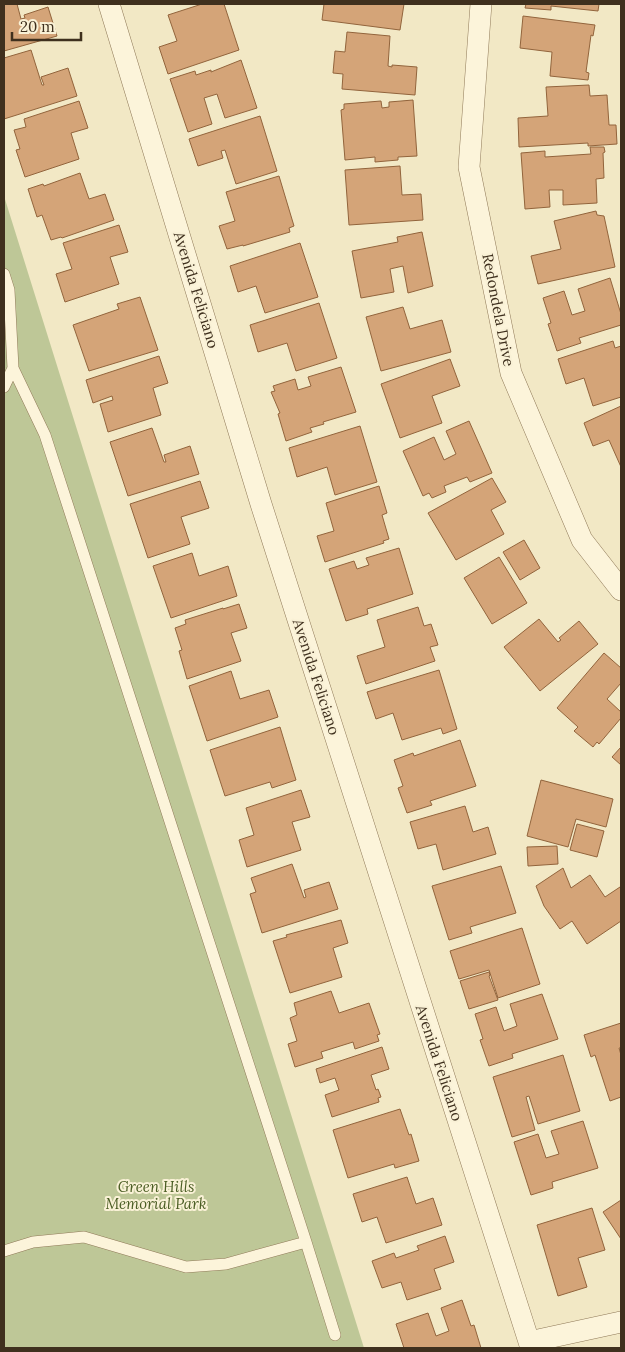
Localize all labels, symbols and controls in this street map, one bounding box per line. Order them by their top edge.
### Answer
scale bar [12,10,81,42]
text: 20 m [20,17,55,36]
street label: Avenida Feliciano [169,228,223,351]
street label: Redondela Drive [478,252,519,368]
street label: Avenida Feliciano [288,615,344,737]
street label: Avenida Feliciano [411,1001,467,1123]
park label: Green Hills Memorial Park [105,1177,207,1213]

